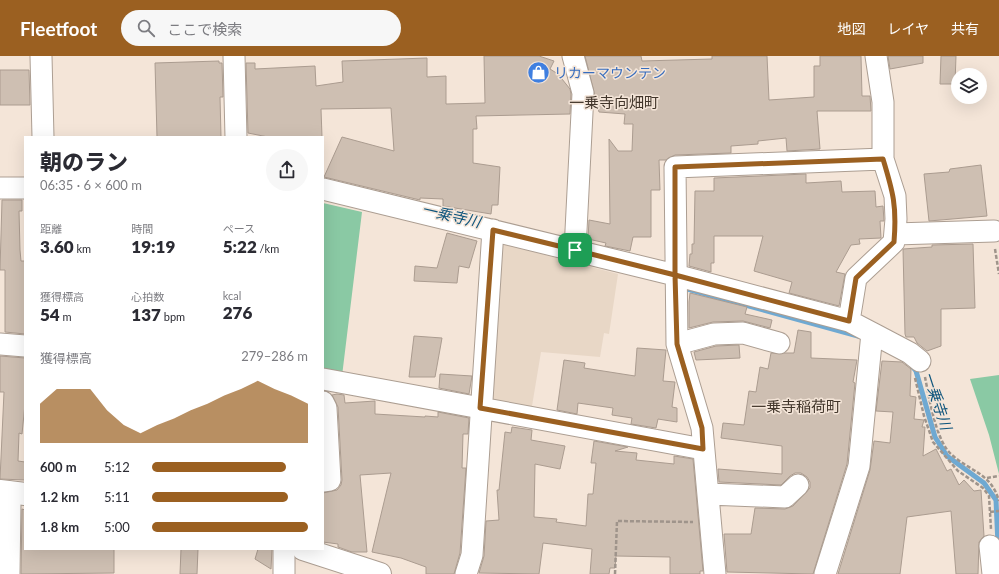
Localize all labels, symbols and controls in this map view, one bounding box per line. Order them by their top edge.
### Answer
search box [121,10,401,46]
text: Fleetfoot [20,17,97,40]
icon: search [135,17,157,39]
text: ここで検索 [167,20,242,38]
text: 地図 [837,20,865,37]
text: レイヤ [887,20,929,37]
text: 共有 [951,20,979,37]
shop icon: リカーマウンテン [526,60,552,86]
place label: リカーマウンテン [554,64,666,81]
map controls [951,68,987,104]
button: layers [951,68,987,104]
district label: 一乗寺向畑町 [569,93,659,111]
text: 朝のラン [40,148,128,175]
button: share [266,149,308,191]
text: 06:35 · 6 × 600 m [40,177,142,193]
water label: 一乗寺川 [420,200,484,231]
text: 距離 [40,222,62,235]
text: 時間 [131,222,153,235]
text: ペース [223,222,255,235]
pin [558,233,592,267]
text: 3.60 [40,236,74,257]
text: 19:19 [131,236,175,257]
text: 5:22 [223,236,257,257]
icon: arrive [564,239,586,261]
text: km [74,242,91,255]
text: /km [257,242,279,255]
text: kcal [223,289,241,302]
text: 獲得標高 [40,290,84,303]
text: 心拍数 [131,290,164,303]
text: 276 [223,302,252,323]
text: 54 [40,304,60,325]
text: 137 [131,304,161,325]
text: m [60,310,72,323]
text: bpm [161,310,185,323]
text: 279–286 m [241,348,308,364]
text: 獲得標高 [40,350,92,366]
water label: 一乗寺川 [920,369,956,434]
district label: 一乗寺稲荷町 [751,397,841,415]
text: 600 m [40,459,77,475]
text: 5:12 [104,459,130,475]
text: 1.2 km [40,489,79,505]
text: 5:11 [104,489,130,505]
text: 1.8 km [40,519,79,535]
text: 5:00 [104,519,130,535]

